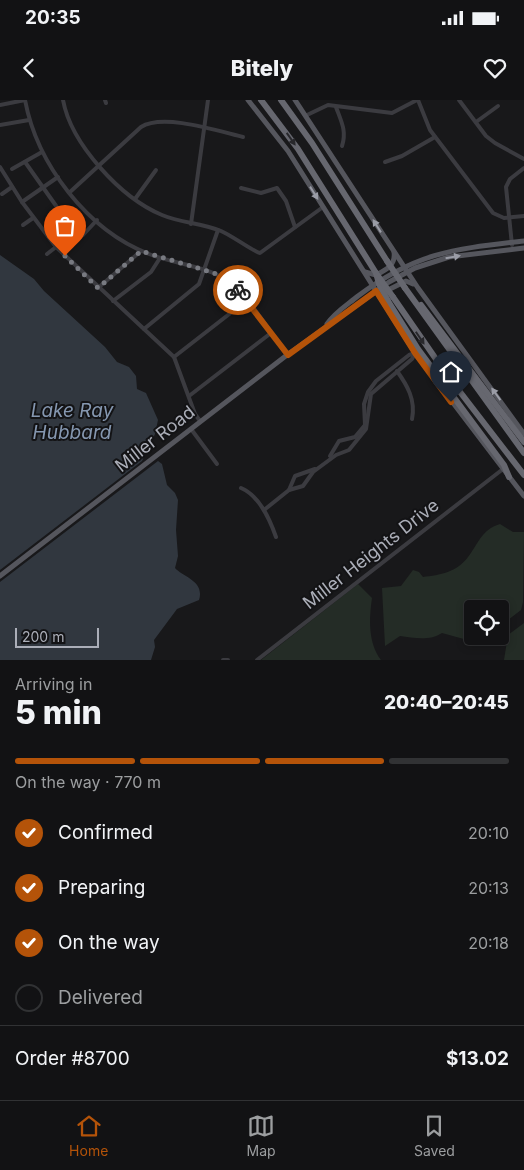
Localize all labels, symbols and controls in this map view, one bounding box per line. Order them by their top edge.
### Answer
text: 20:35 [25,6,81,29]
icon: back [15,54,43,82]
icon: heart [481,54,509,82]
text: Bitely [231,55,293,81]
one-way arrow [286,132,296,146]
one-way arrow [310,187,319,200]
pin [44,205,86,256]
icon: bag [51,212,79,240]
one-way arrow [372,219,382,232]
one-way arrow [446,253,462,261]
courier [213,265,263,315]
icon: bike [224,276,252,304]
one-way arrow [416,331,425,344]
pin [430,351,472,402]
icon: home [437,358,465,386]
one-way arrow [491,387,501,401]
water label: Lake Ray Hubbard [31,399,115,444]
street label: Miller Road [111,401,199,476]
street label: Miller Heights Drive [299,494,443,613]
map controls [464,600,509,645]
button: locate [464,600,509,645]
scale bar [15,625,99,648]
text: 200 m [22,628,64,645]
text: Arriving in [15,674,92,694]
text: 20:40–20:45 [384,691,509,714]
text: 5 min [15,693,102,732]
text: On the way · 770 m [15,772,161,792]
icon: check [15,819,43,847]
text: Confirmed [58,821,153,844]
text: 20:10 [468,823,509,843]
icon: check [15,874,43,902]
text: Preparing [58,876,145,899]
text: 20:13 [468,878,509,898]
icon: check [15,929,43,957]
text: On the way [58,931,160,954]
text: 20:18 [468,933,509,953]
text: Delivered [58,986,143,1009]
text: Order #8700 [15,1047,130,1070]
text: $13.02 [446,1047,509,1070]
tab: Home [69,1112,108,1159]
tab: Map [247,1112,276,1159]
tab: Saved [414,1112,455,1159]

